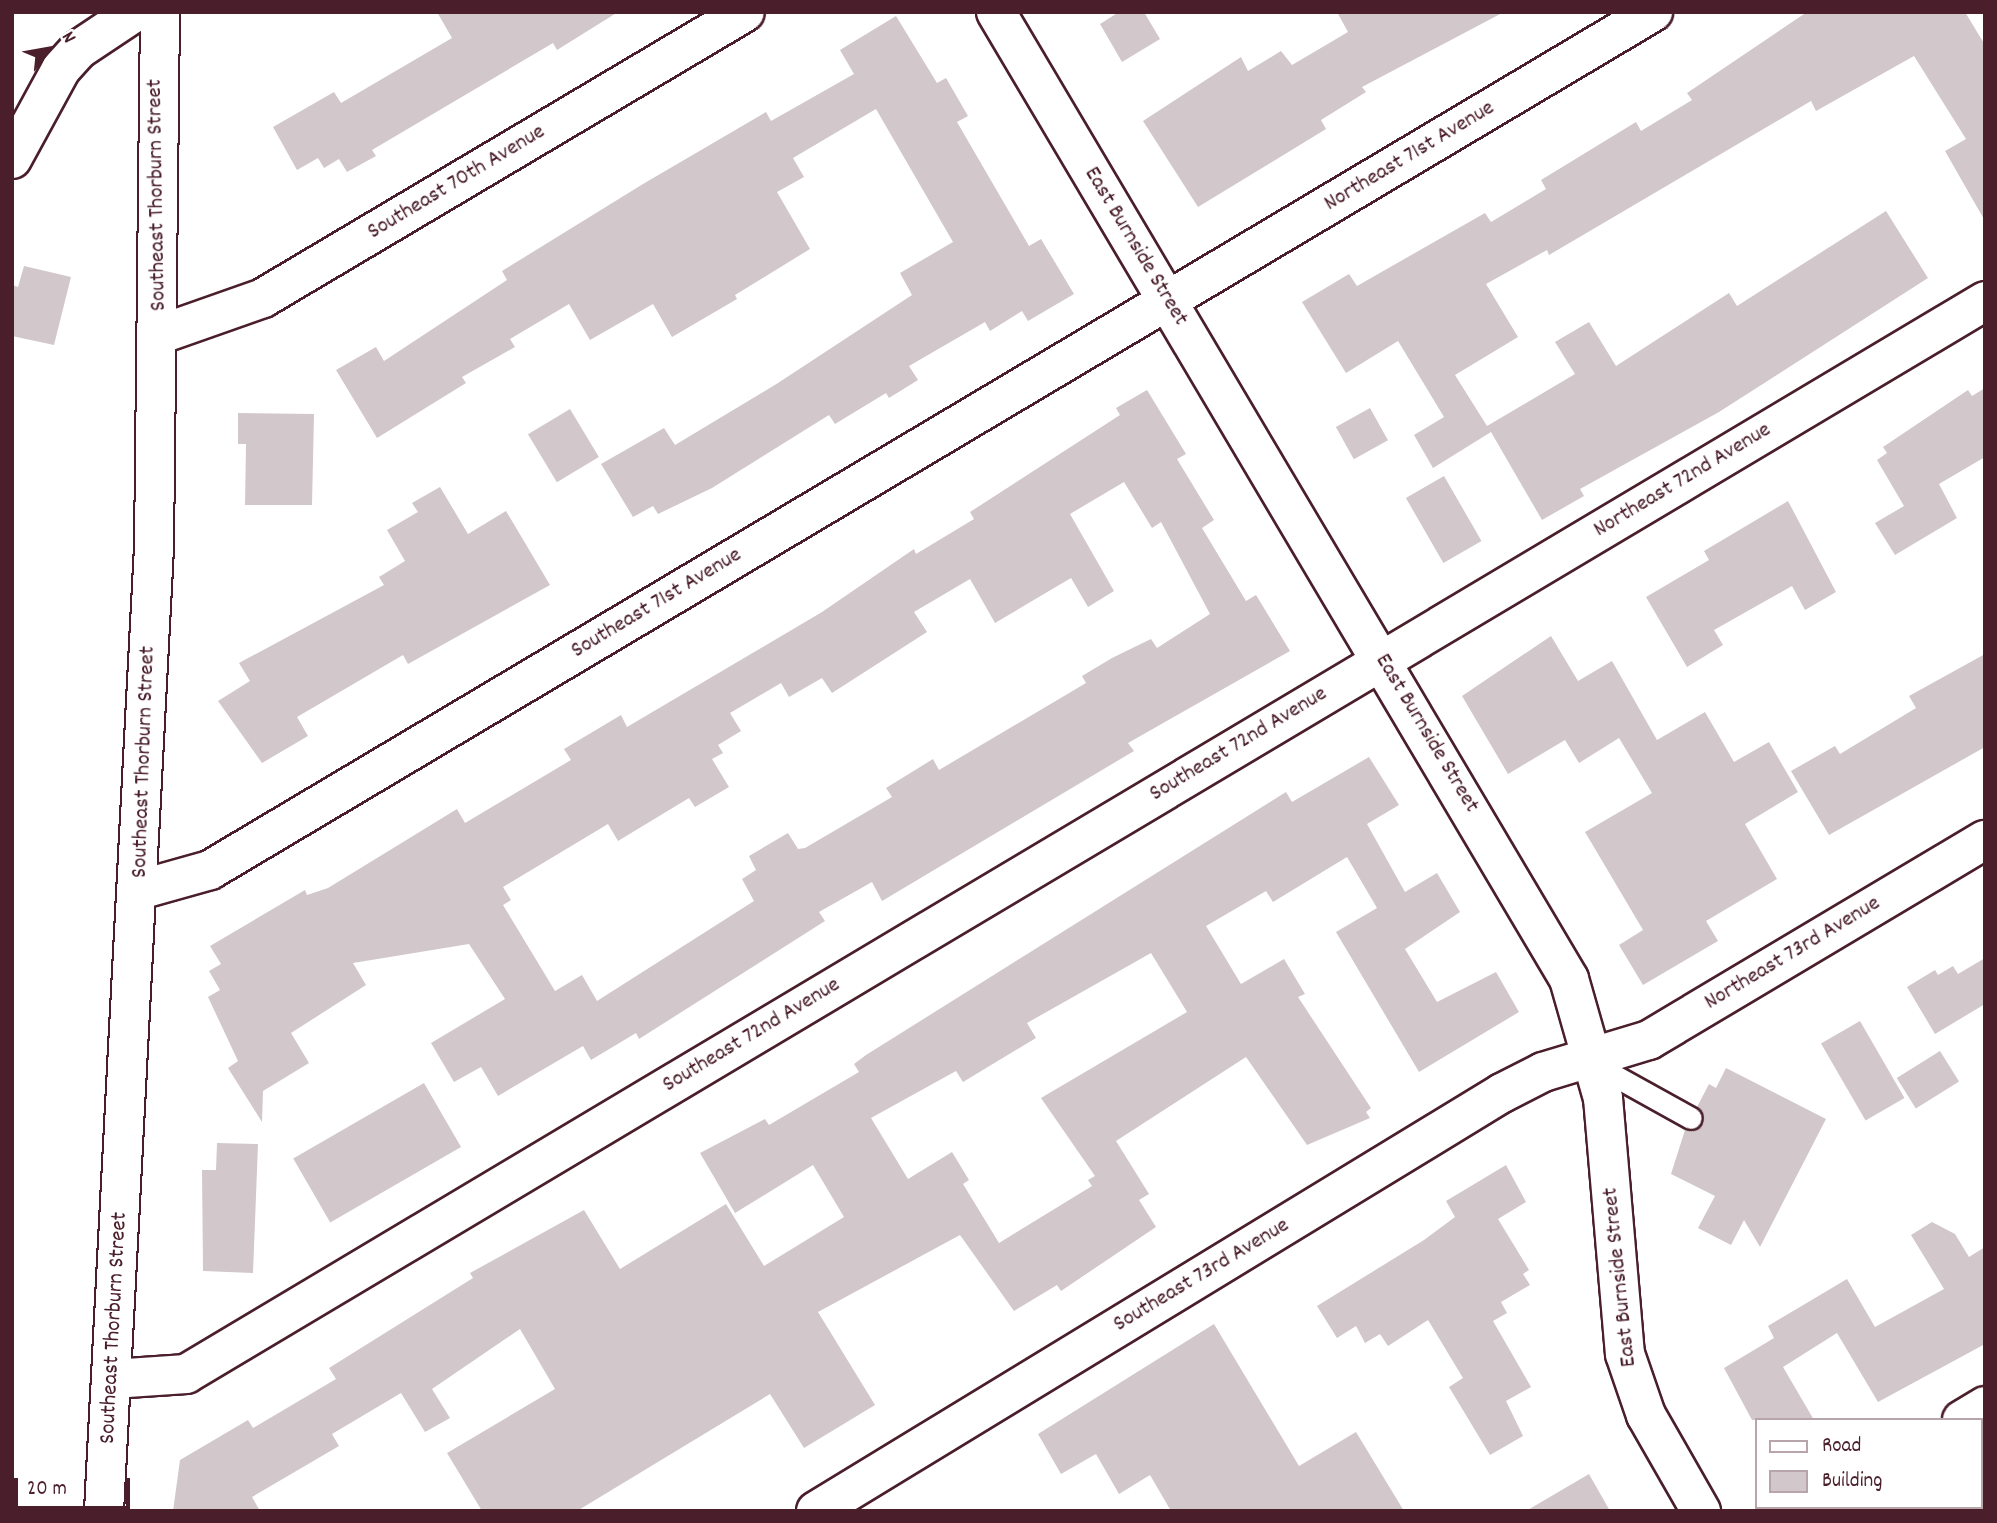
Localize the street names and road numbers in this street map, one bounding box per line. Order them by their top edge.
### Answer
street label: Southeast Thorburn Street [142,79,174,311]
street label: Northeast 71st Avenue [1320,95,1500,219]
street label: Southeast 70th Avenue [363,119,551,247]
street label: East Burnside Street [1077,162,1193,332]
street label: Northeast 72nd Avenue [1589,417,1777,545]
street label: Southeast 71st Avenue [567,542,747,666]
street label: Southeast Thorburn Street [127,645,163,879]
street label: East Burnside Street [1368,649,1484,819]
street label: Southeast 72nd Avenue [1145,681,1333,809]
street label: Northeast 73rd Avenue [1700,891,1886,1017]
street label: Southeast 72nd Avenue [658,972,846,1100]
street label: East Burnside Street [1598,1186,1644,1368]
street label: Southeast Thorburn Street [95,1211,135,1445]
street label: Southeast 73rd Avenue [1109,1213,1295,1339]

